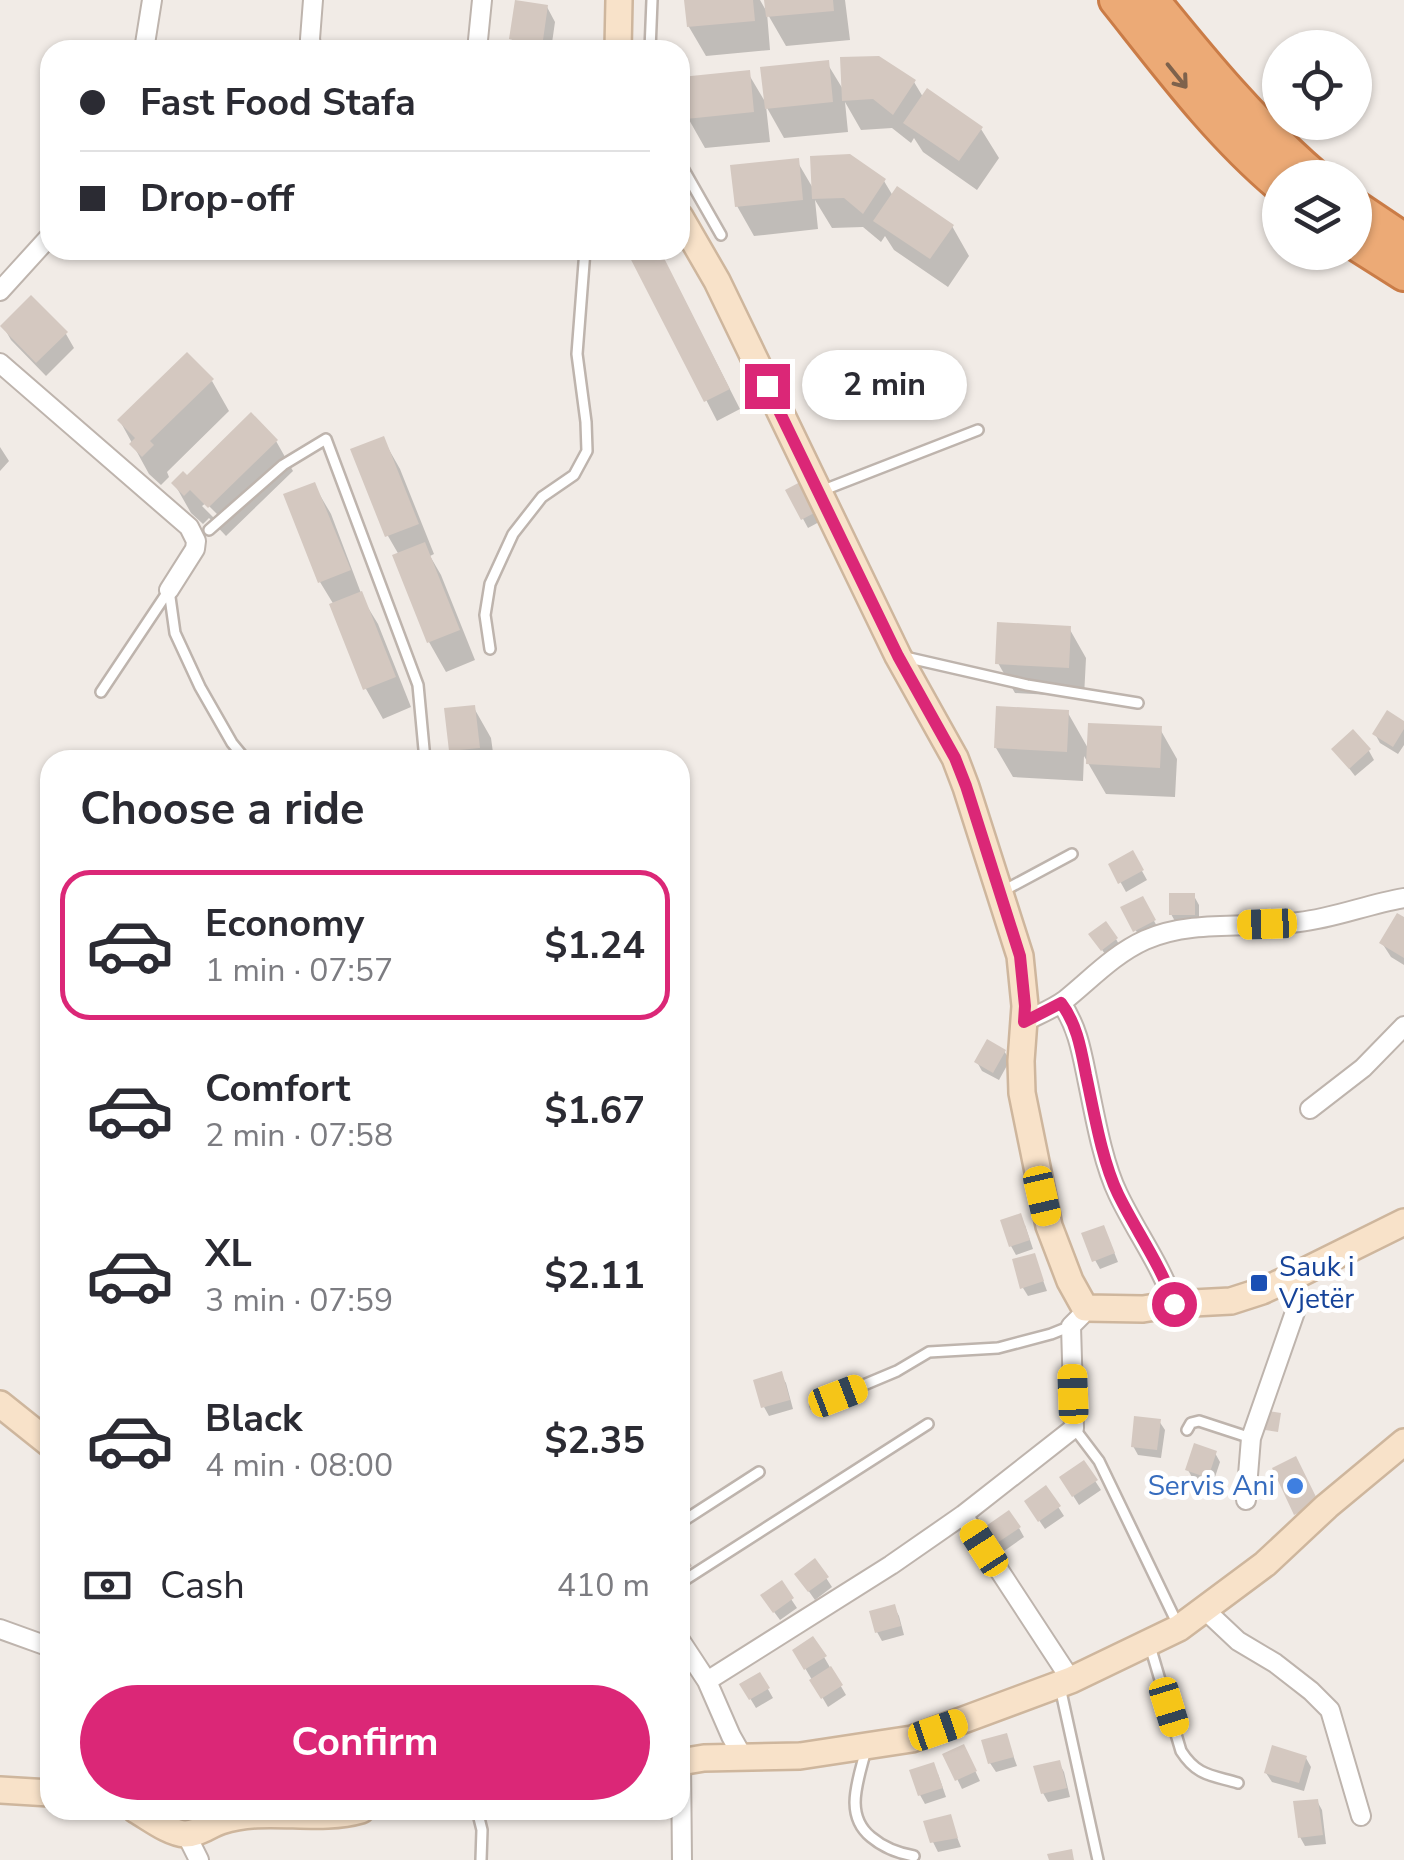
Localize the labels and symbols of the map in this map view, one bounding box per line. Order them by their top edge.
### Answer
one-way arrow [1166,62,1187,89]
callout: 2 min [802,351,967,421]
route end [745,364,790,409]
car [1236,908,1298,940]
car [1021,1163,1063,1229]
place label: Sauk i Vjetër [1278,1248,1354,1318]
marker: Sauk i Vjetër [1248,1272,1270,1294]
route start [1152,1282,1197,1327]
car [1057,1363,1089,1425]
car [805,1371,871,1421]
place label: Servis Ani [1148,1467,1275,1505]
marker: Servis Ani [1284,1475,1306,1497]
car [955,1515,1013,1581]
car [1146,1674,1192,1740]
car [905,1706,971,1754]

